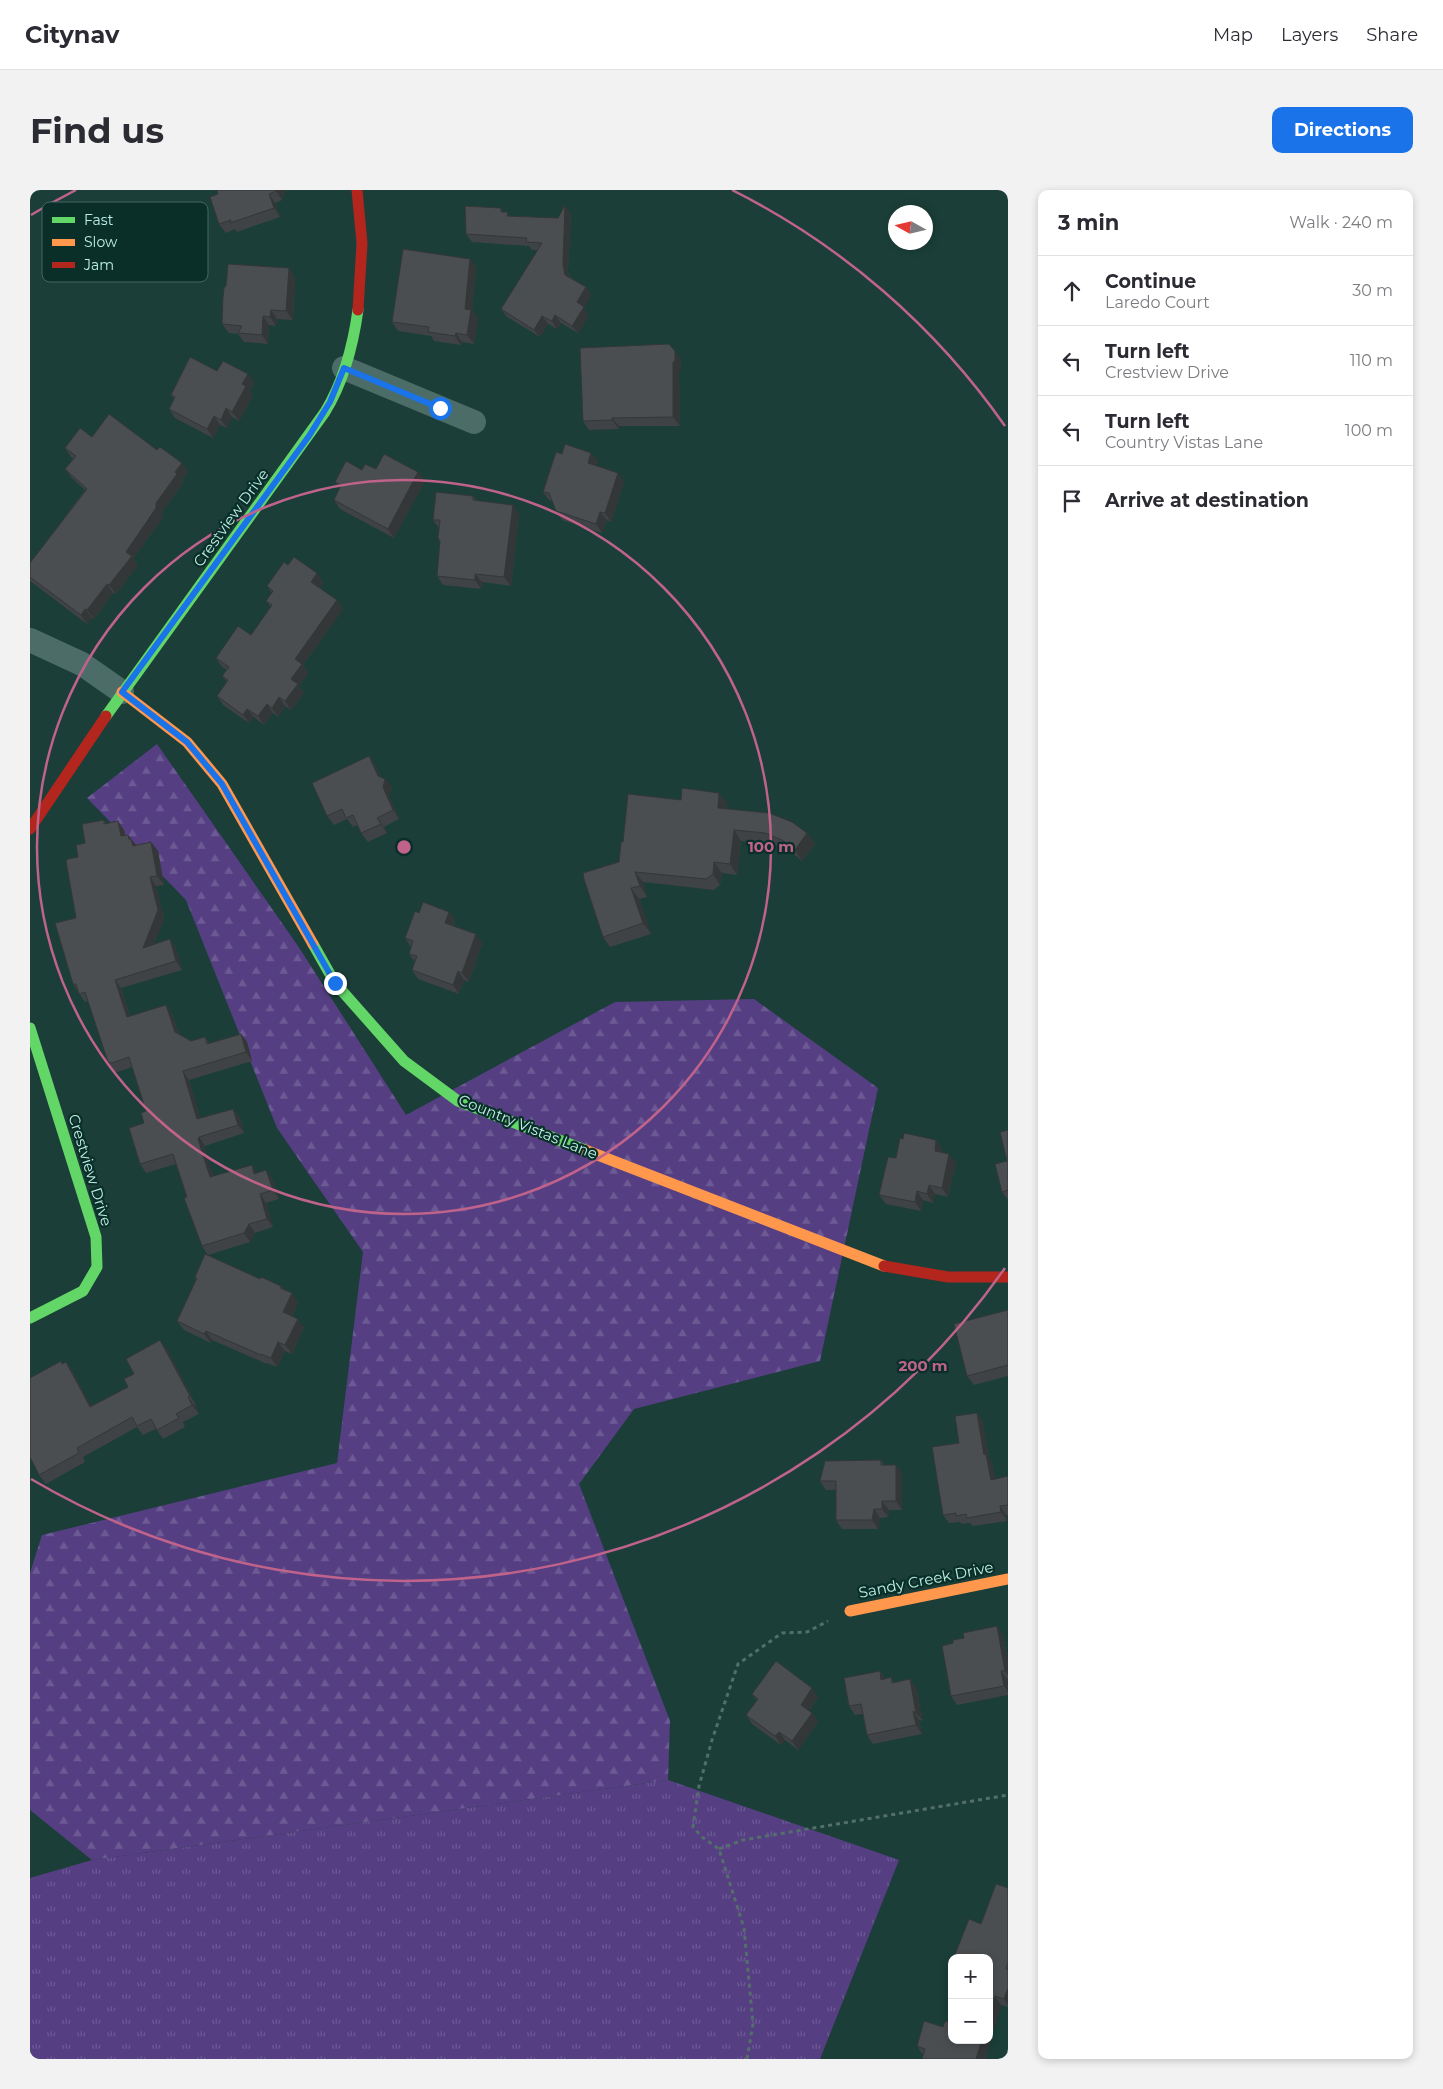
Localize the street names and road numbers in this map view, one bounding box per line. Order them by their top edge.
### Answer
street label: Crestview Drive [189,465,272,570]
street label: Country Vistas Lane [456,1090,601,1163]
street label: Crestview Drive [64,1111,117,1228]
street label: Sandy Creek Drive [857,1557,995,1602]

